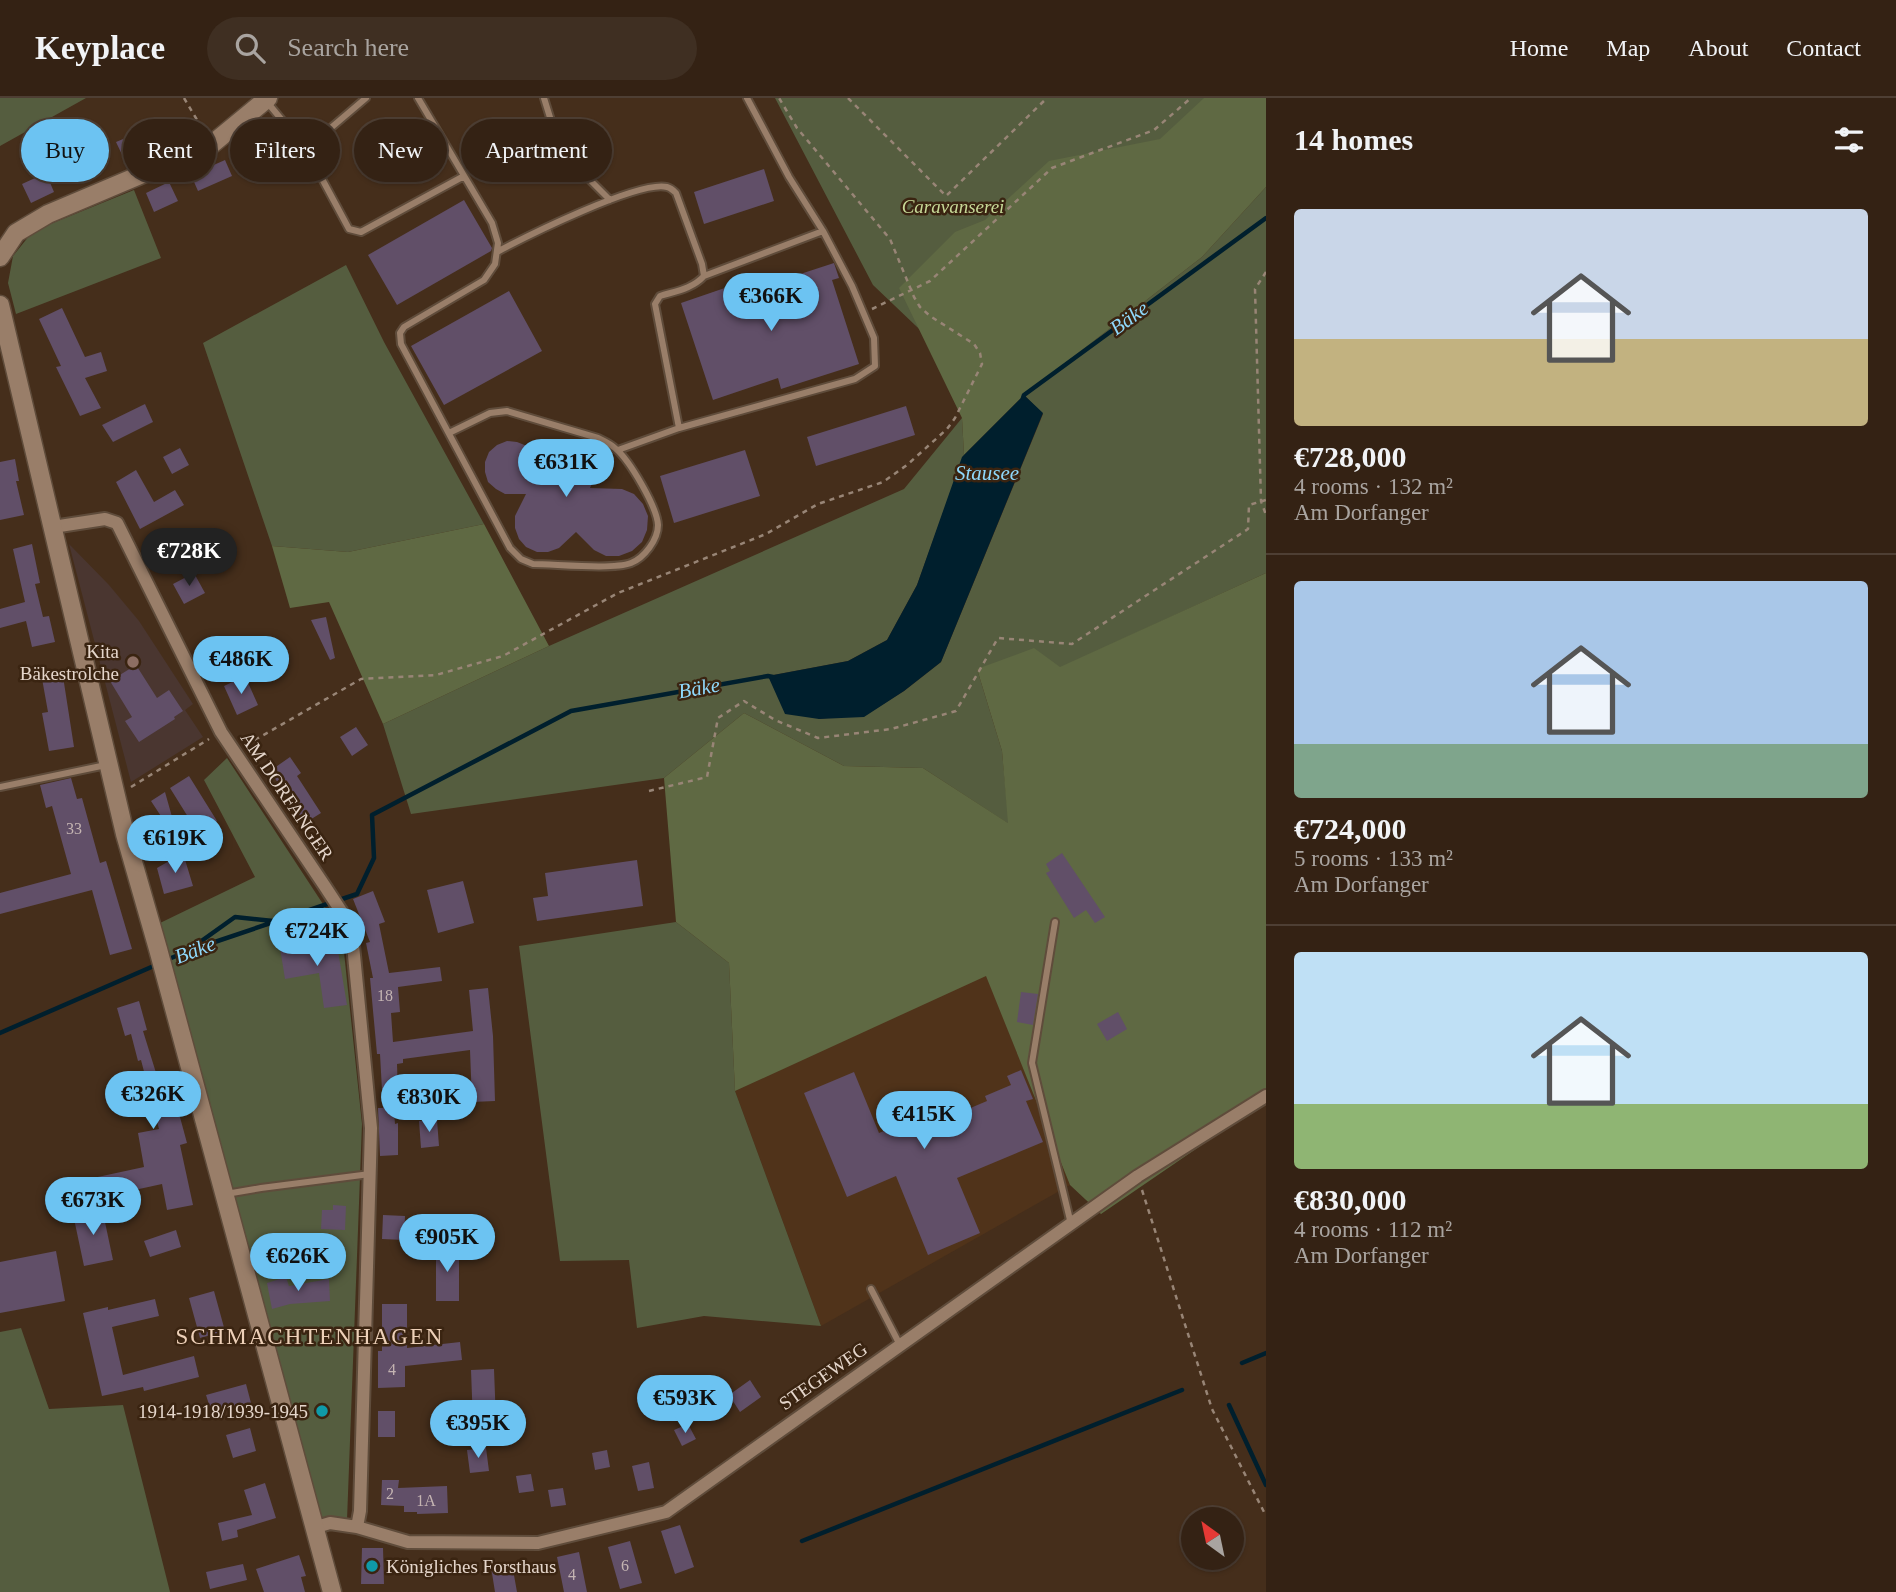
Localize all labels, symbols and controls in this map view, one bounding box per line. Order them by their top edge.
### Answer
search box [207,17,697,80]
icon: search [231,29,269,67]
text: Keyplace [35,30,165,66]
text: Search here [287,33,409,62]
text: Home [1510,35,1568,61]
text: Map [1606,35,1650,61]
text: About [1688,35,1748,61]
text: Contact [1786,35,1861,61]
chip: Buy [21,119,109,182]
chip: Rent [123,119,216,182]
chip: Filters [230,119,340,182]
chip: New [354,119,447,182]
chip: Apartment [461,119,612,182]
icon: filters [1830,121,1868,159]
text: 14 homes [1294,123,1413,156]
park label: Caravanserei [902,196,1004,217]
icon: home [1518,255,1644,381]
pin: €366K [722,274,820,333]
text: €366K [739,283,803,308]
water label: Bäke [1105,296,1153,340]
pin: €631K [517,440,615,499]
text: €728,000 [1294,440,1407,473]
text: €631K [534,449,598,474]
water label: Stausee [955,461,1019,485]
text: 4 rooms · 132 m² [1294,474,1453,499]
text: Am Dorfanger [1294,500,1429,525]
pin: €728K [140,528,238,588]
text: €728K [157,538,221,563]
icon: home [1518,627,1644,753]
pin: €486K [192,636,290,696]
place label: Kita Bäkestrolche [20,641,120,684]
text: €486K [209,646,273,671]
marker: Kita Bäkestrolche [125,654,141,670]
water label: Bäke [676,673,722,703]
street label: AM DORFANGER [236,728,338,864]
text: €724,000 [1294,812,1407,845]
pin: €619K [126,816,224,875]
house number: 33 [66,820,82,837]
text: €619K [143,825,207,850]
text: 5 rooms · 133 m² [1294,846,1453,871]
text: Am Dorfanger [1294,872,1429,897]
pin: €724K [268,908,366,968]
text: €724K [285,918,349,943]
water label: Bäke [171,931,219,969]
house number: 18 [377,987,393,1004]
icon: home [1518,998,1644,1124]
pin: €326K [104,1072,202,1131]
pin: €830K [380,1074,478,1134]
text: €326K [121,1081,185,1106]
text: €830K [397,1084,461,1109]
pin: €415K [875,1091,973,1151]
text: €415K [892,1101,956,1126]
pin: €673K [44,1178,142,1237]
text: €830,000 [1294,1183,1407,1216]
text: €673K [61,1187,125,1212]
pin: €905K [398,1214,496,1274]
text: 4 rooms · 112 m² [1294,1217,1452,1242]
text: €905K [415,1224,479,1249]
pin: €626K [249,1234,347,1293]
text: €626K [266,1243,330,1268]
text: Am Dorfanger [1294,1243,1429,1268]
district label: SCHMACHTENHAGEN [176,1324,444,1349]
street label: STEGEWEG [775,1338,871,1414]
house number: 4 [388,1361,396,1378]
pin: €593K [636,1376,734,1435]
text: €593K [653,1385,717,1410]
pin: €395K [429,1400,527,1460]
place label: 1914-1918/1939-1945 [138,1401,308,1422]
marker: 1914-1918/1939-1945 [314,1403,330,1419]
text: €395K [446,1410,510,1435]
house number: 2 [386,1485,394,1502]
house number: 1A [416,1492,436,1509]
north arrow [1181,1507,1244,1570]
map controls [1181,1507,1244,1570]
place label: Königliches Forsthaus [386,1556,556,1577]
house number: 6 [621,1557,629,1574]
marker: Königliches Forsthaus [364,1558,380,1574]
house number: 4 [568,1566,576,1583]

